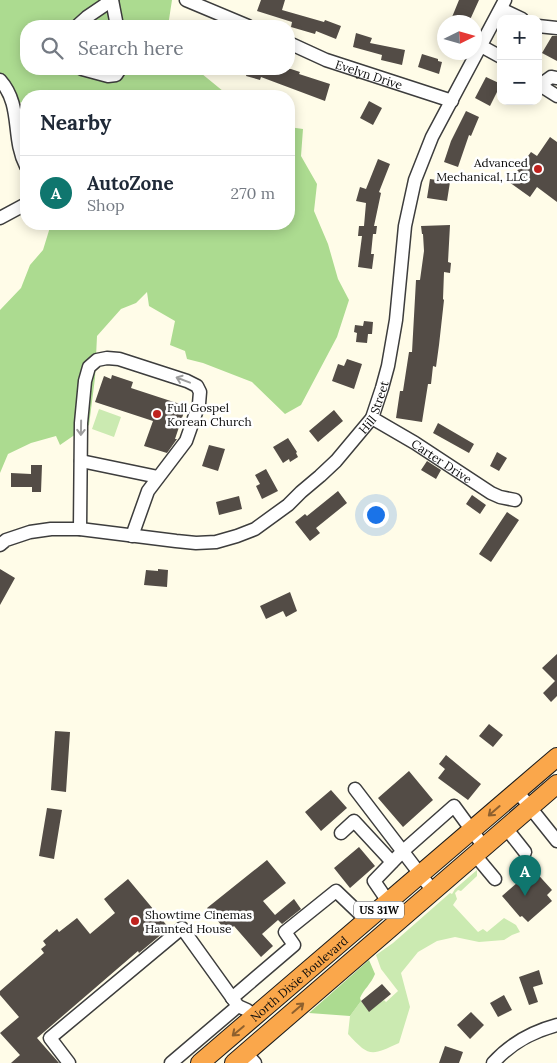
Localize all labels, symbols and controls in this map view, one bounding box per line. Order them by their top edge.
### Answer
north arrow [437,15,482,60]
map controls [497,15,542,105]
button: + [497,15,542,60]
search box [20,20,295,75]
icon: search [38,34,66,62]
text: Search here [78,36,184,60]
street label: Evelyn Drive [333,56,405,92]
button: − [497,60,542,105]
text: Nearby [40,109,111,136]
place label: Advanced Mechanical, LLC [436,155,529,184]
marker: Advanced Mechanical, LLC [532,163,544,175]
text: AutoZone [87,171,174,195]
text: A [51,183,61,203]
text: 270 m [231,183,275,203]
text: Shop [87,195,125,215]
one-way arrow [176,375,191,384]
street label: Hill Street [355,379,391,436]
place label: Full Gospel Korean Church [167,400,252,429]
marker: Full Gospel Korean Church [151,408,163,420]
one-way arrow [76,420,86,436]
street label: Carter Drive [409,435,475,486]
your location [363,502,389,528]
one-way arrow [487,806,500,817]
pin: A [509,855,541,896]
road number: US 31W [354,902,404,918]
place label: Showtime Cinemas Haunted House [145,907,252,936]
marker: Showtime Cinemas Haunted House [129,915,141,927]
street label: North Dixie Boulevard [247,932,351,1024]
one-way arrow [291,1002,304,1014]
one-way arrow [231,1026,244,1037]

